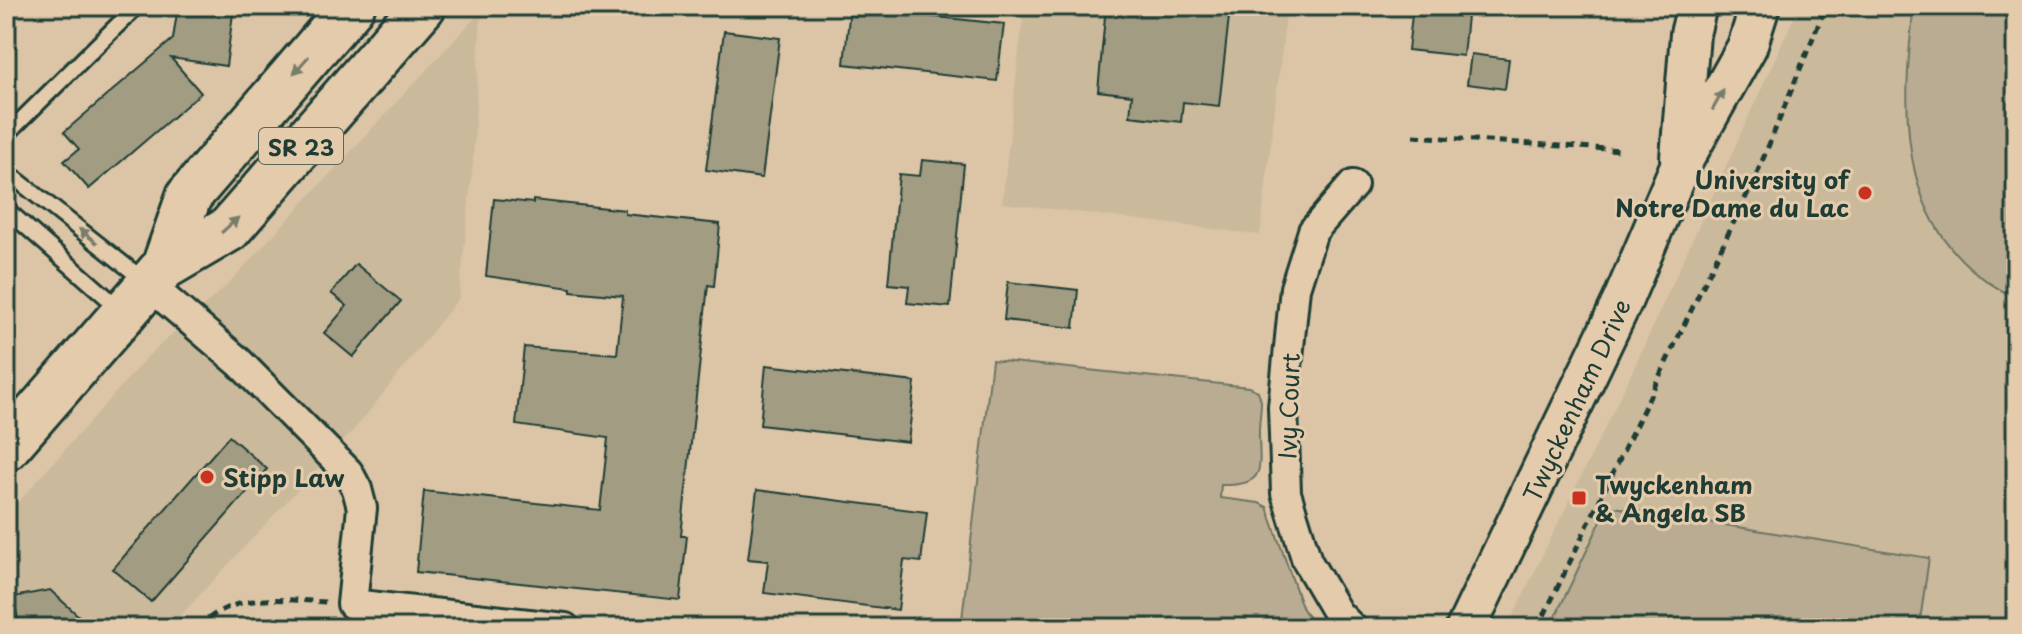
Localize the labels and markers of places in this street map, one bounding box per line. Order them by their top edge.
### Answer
place label: University of Notre Dame du Lac [1615,161,1851,225]
marker: University of Notre Dame du Lac [1856,184,1874,202]
place label: Stipp Law [223,459,344,495]
place label: Twyckenham & Angela SB [1595,466,1753,530]
marker: Stipp Law [198,468,216,486]
marker: Twyckenham & Angela SB [1570,489,1588,507]

